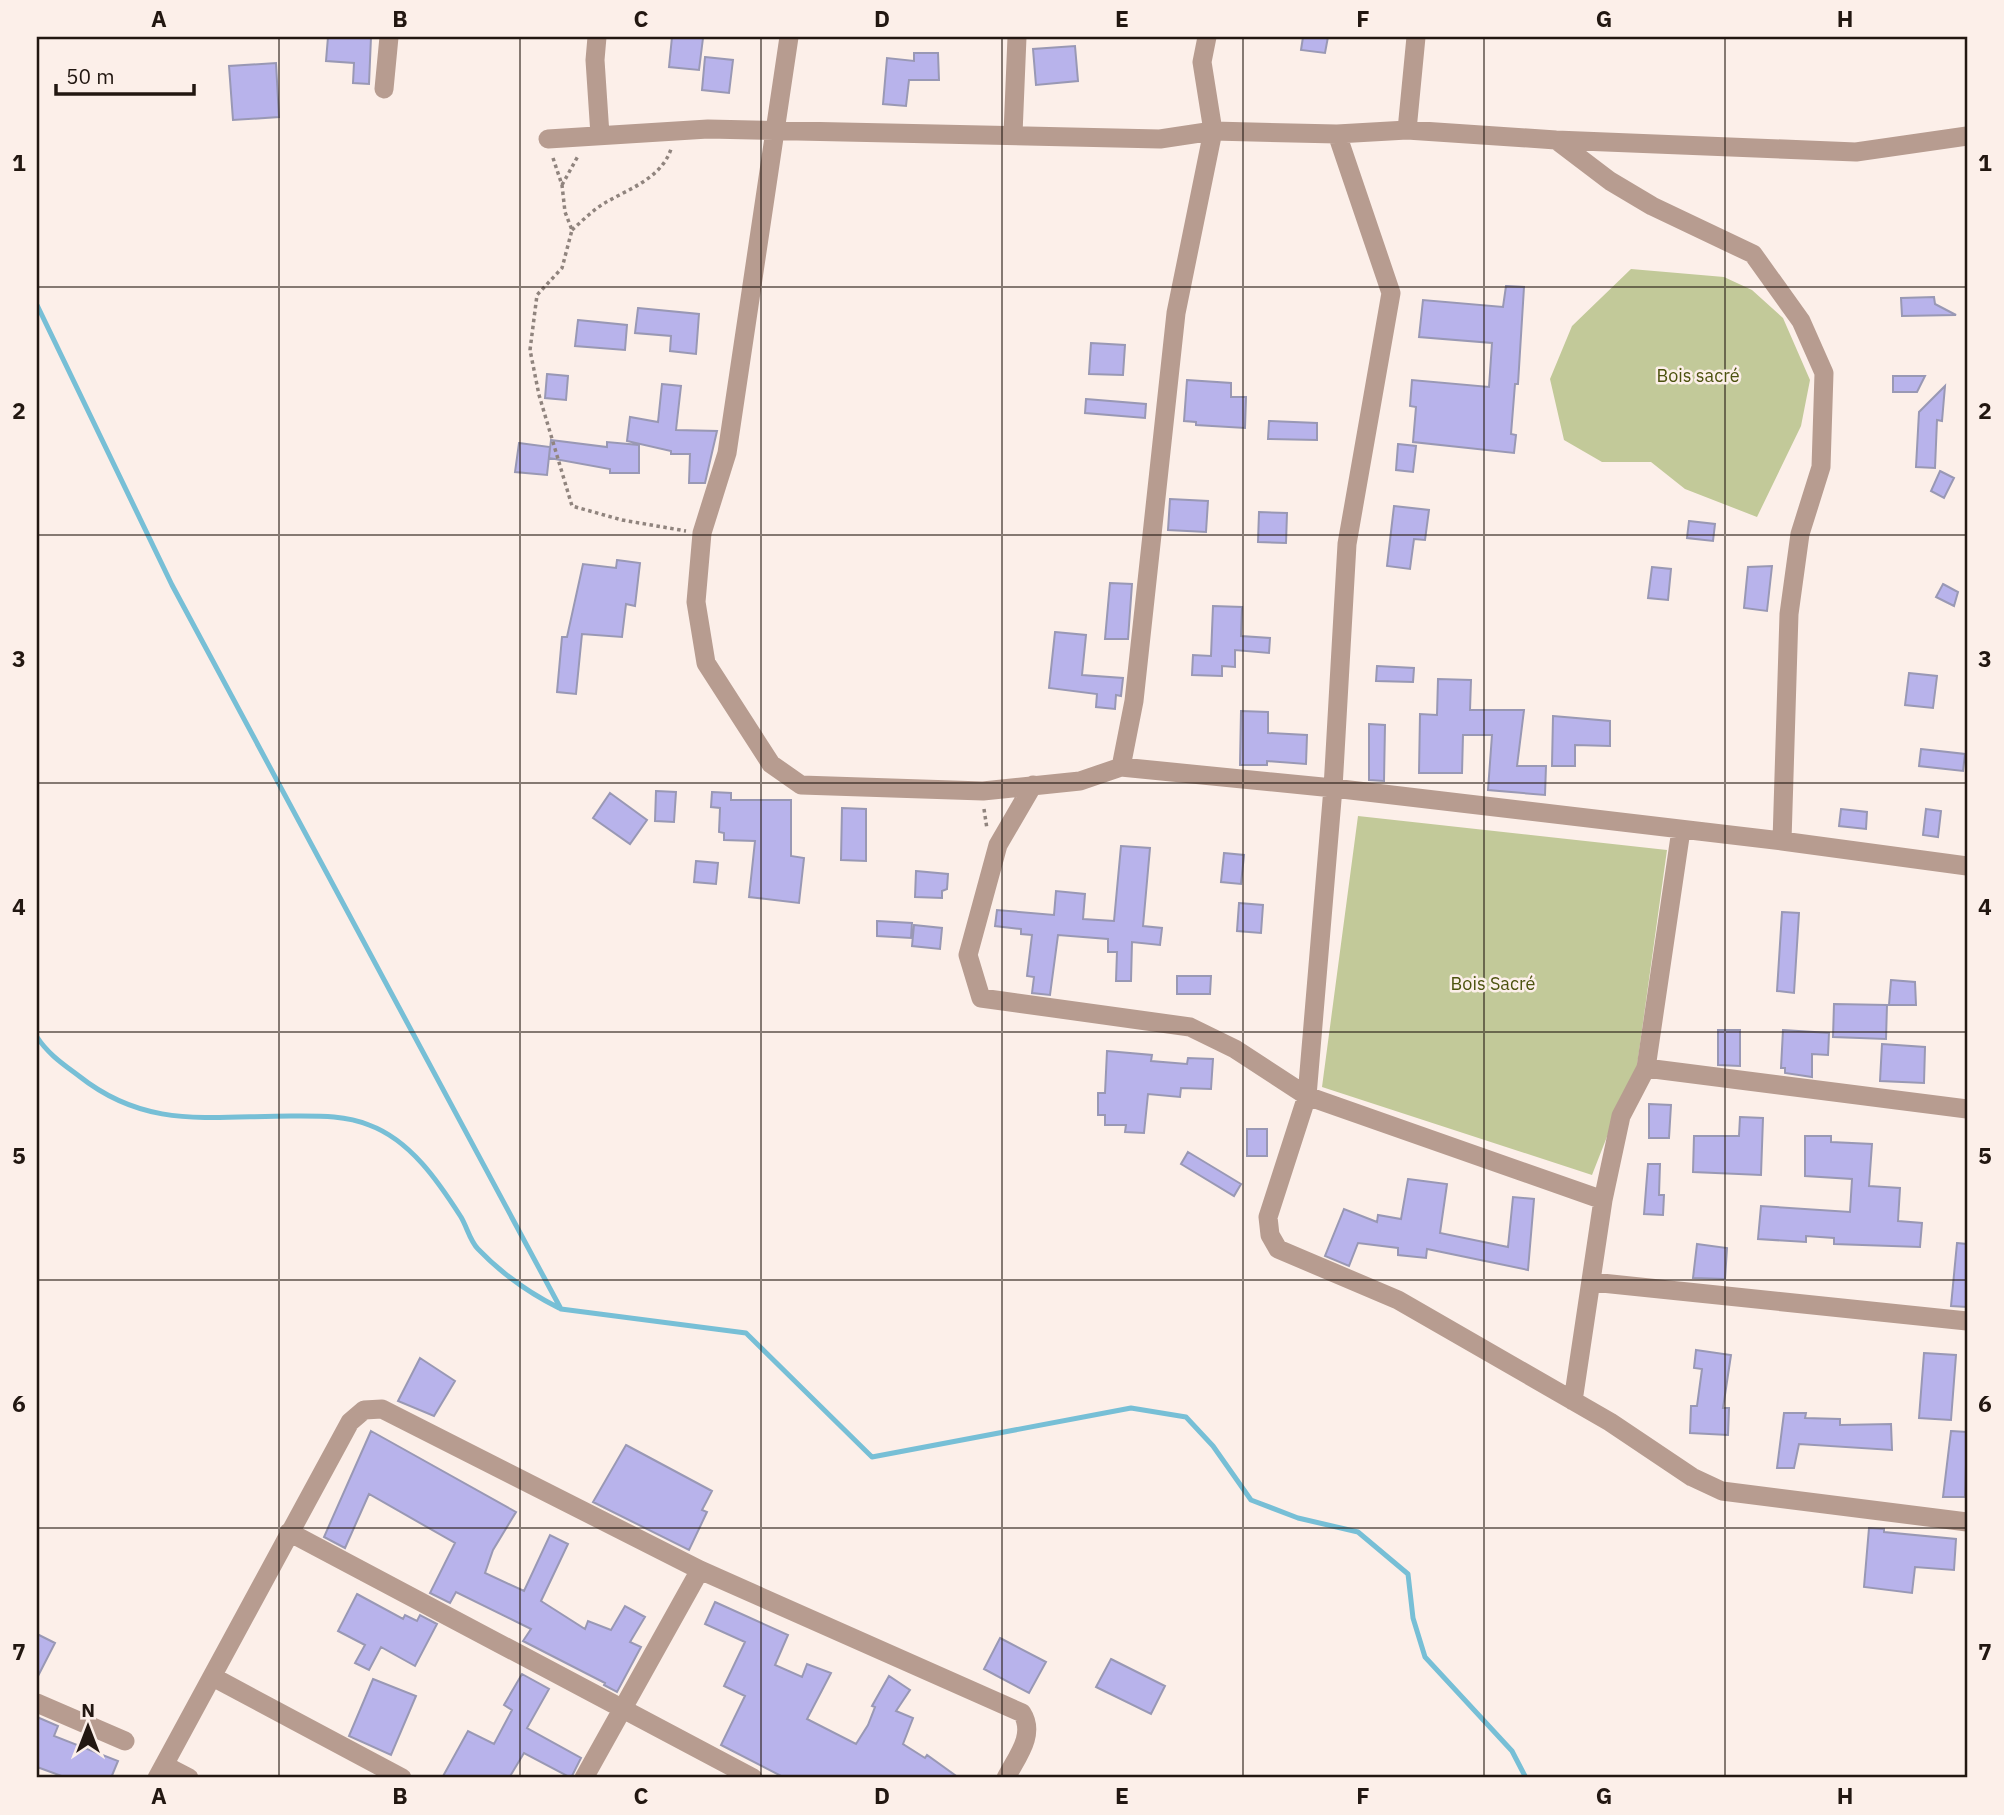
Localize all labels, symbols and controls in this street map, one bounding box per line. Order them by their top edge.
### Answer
text: A [151,3,167,33]
text: B [392,3,408,33]
text: C [634,3,649,33]
text: D [874,3,890,33]
text: E [1115,3,1129,33]
text: F [1356,3,1370,33]
text: G [1596,3,1612,33]
text: H [1837,3,1853,33]
scale bar [56,52,194,96]
text: 50 m [66,62,115,90]
text: 1 [12,147,26,177]
text: 1 [1978,147,1992,177]
park label: Bois sacré [1656,364,1740,387]
text: 2 [12,395,26,425]
text: 2 [1978,395,1992,425]
text: 3 [12,643,26,673]
text: 3 [1978,643,1992,673]
text: 4 [12,891,26,921]
text: 4 [1978,891,1992,921]
park label: Bois Sacré [1451,972,1536,995]
text: 5 [12,1140,26,1170]
text: 5 [1978,1140,1992,1170]
text: 6 [12,1388,26,1418]
text: 6 [1978,1388,1992,1418]
text: 7 [12,1636,26,1666]
text: 7 [1978,1636,1992,1666]
north arrow [52,1692,122,1762]
text: N [81,1698,95,1722]
text: A [151,1780,167,1810]
text: B [392,1780,408,1810]
text: C [634,1780,649,1810]
text: D [874,1780,890,1810]
text: E [1115,1780,1129,1810]
text: F [1356,1780,1370,1810]
text: G [1596,1780,1612,1810]
text: H [1837,1780,1853,1810]

